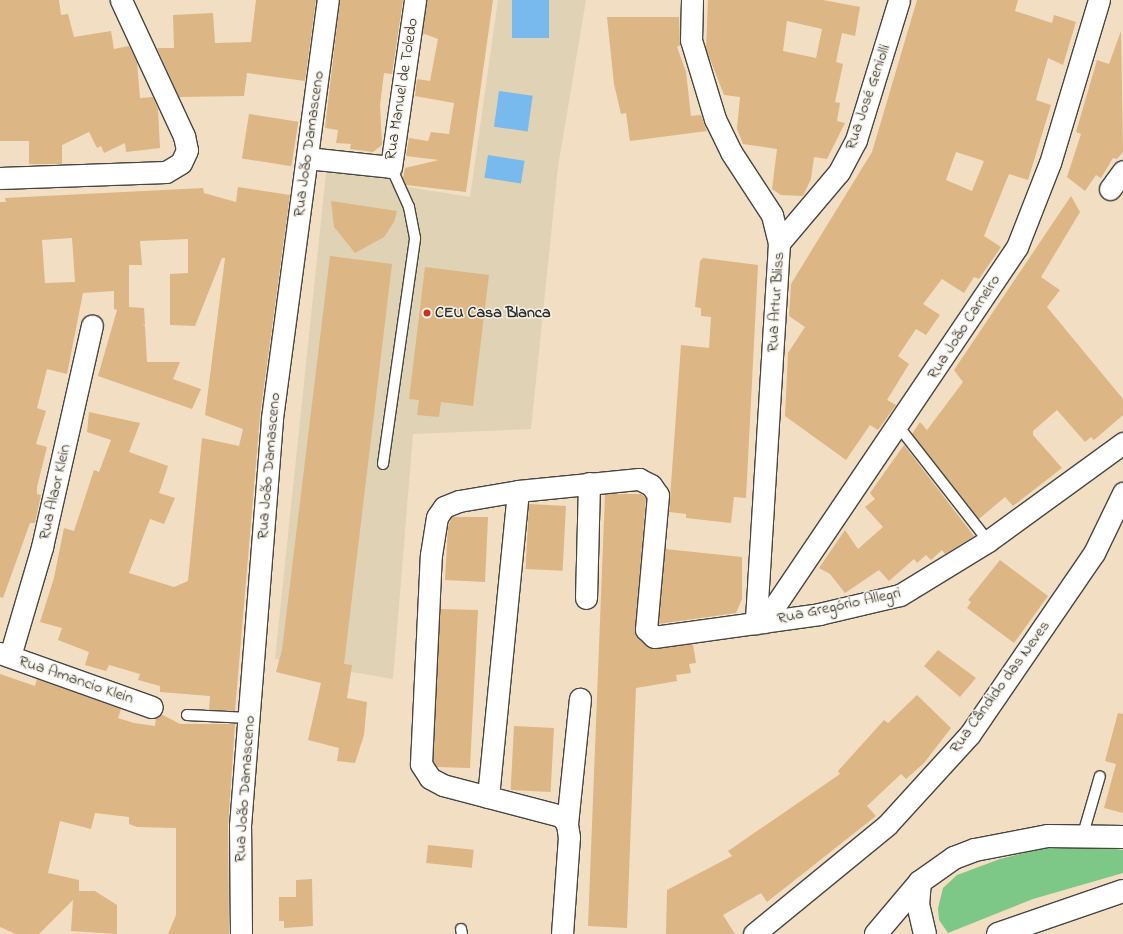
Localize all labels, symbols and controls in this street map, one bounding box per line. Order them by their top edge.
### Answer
street label: Rua Manuel de Toledo [381,17,423,161]
street label: Rua José Geniolli [841,42,895,152]
street label: Rua João Damasceno [289,70,329,218]
street label: Rua Artur Bliss [763,251,789,353]
street label: Rua João Carneiro [923,271,1005,383]
place label: CEU Casa Blanca [435,303,551,323]
marker: CEU Casa Blanca [422,308,432,318]
street label: Rua João Damasceno [253,392,285,540]
street label: Rua Alaor Klein [35,442,75,542]
street label: Rua Gregório Allegri [775,584,903,628]
street label: Rua Cândido das Neves [946,617,1054,757]
street label: Rua Amancio Klein [16,651,136,709]
street label: Rua João Damasceno [230,715,260,863]

